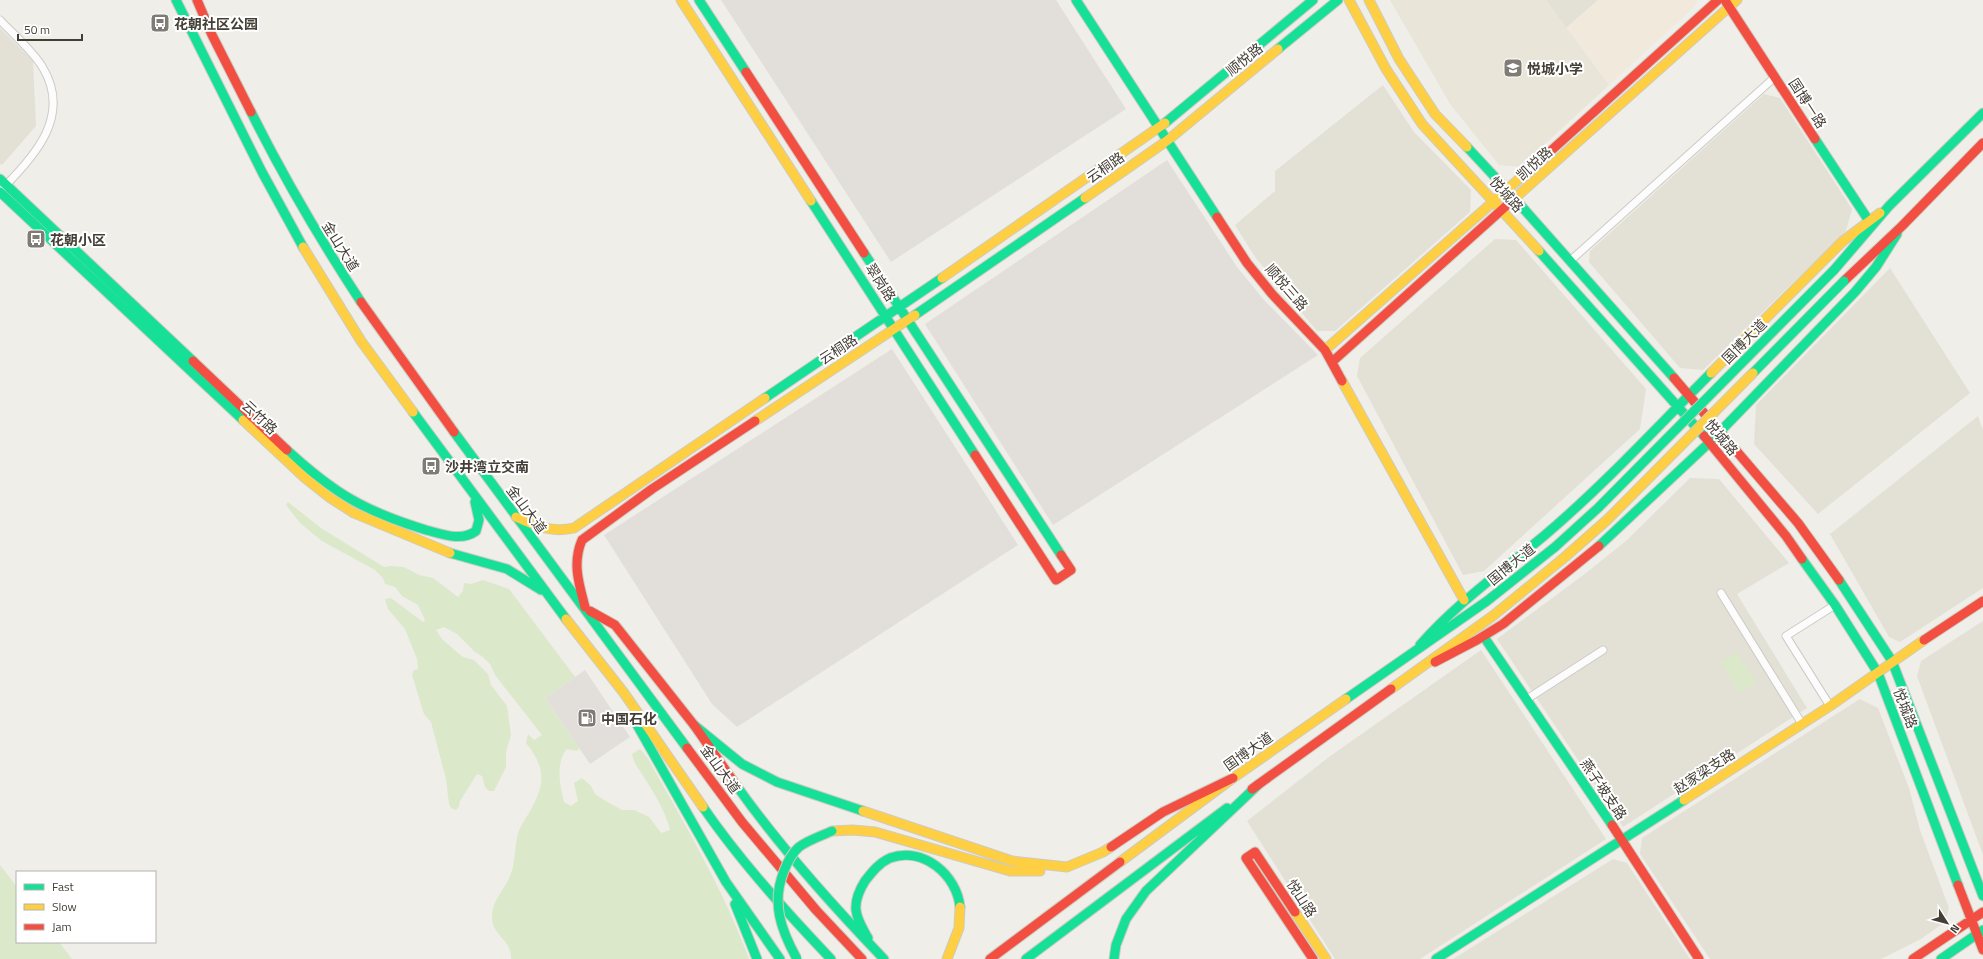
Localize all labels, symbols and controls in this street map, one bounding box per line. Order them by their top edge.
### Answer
bus stop icon: 花朝社区公园 [149,12,171,34]
place label: 花朝社区公园 [174,13,258,34]
scale bar [18,16,82,42]
text: 50 m [24,20,50,39]
street label: 顺悦路 [1221,38,1267,80]
school or university icon: 悦城小学 [1502,57,1524,79]
place label: 悦城小学 [1527,58,1583,79]
street label: 国博一路 [1784,74,1832,132]
street label: 凯悦路 [1511,141,1557,185]
street label: 云桐路 [1082,146,1128,188]
street label: 悦城路 [1485,171,1529,217]
street label: 金山大道 [317,217,365,275]
bus stop icon: 花朝小区 [25,228,47,250]
place label: 花朝小区 [50,229,106,250]
street label: 翠岗路 [861,259,901,305]
street label: 顺悦三路 [1261,259,1313,315]
street label: 国博大道 [1717,314,1771,368]
street label: 云桐路 [815,329,861,369]
street label: 云竹路 [237,395,283,439]
street label: 悦城路 [1700,414,1744,460]
bus stop icon: 沙井湾立交南 [420,455,442,477]
place label: 沙井湾立交南 [445,456,529,477]
street label: 金山大道 [502,480,552,538]
street label: 国博大道 [1483,538,1539,590]
street label: 悦城路 [1889,685,1923,731]
fuel station icon: 中国石化 [576,707,598,729]
place label: 中国石化 [601,708,657,729]
street label: 国博大道 [1219,726,1277,776]
street label: 金山大道 [696,740,746,798]
street label: 赵家梁支路 [1668,743,1739,799]
street label: 燕子坡支路 [1576,754,1632,824]
legend [16,871,156,943]
street label: 悦山路 [1282,875,1322,921]
text: Fast [52,877,75,896]
text: Slow [52,897,77,916]
north arrow [1927,903,1967,943]
text: Jam [52,917,72,936]
text: N [1946,921,1964,937]

